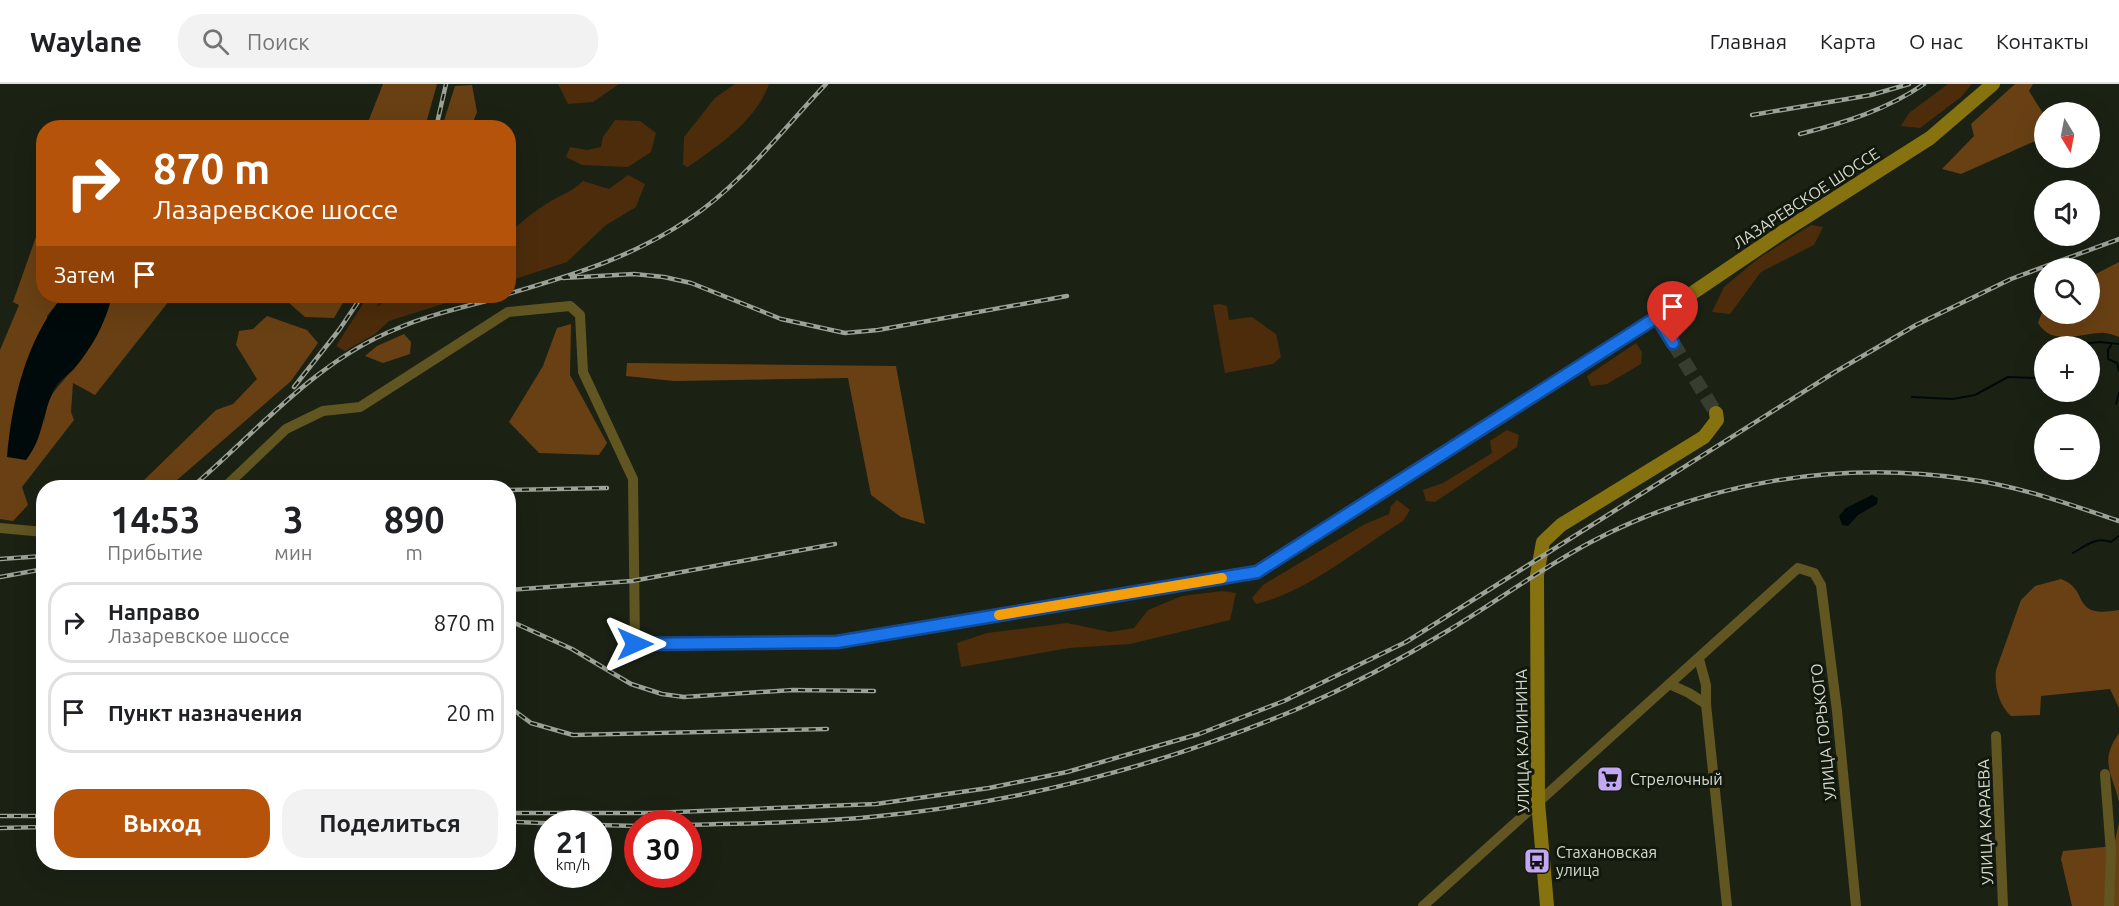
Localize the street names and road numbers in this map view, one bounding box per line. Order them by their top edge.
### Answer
street label: ЛАЗАРЕВСКОЕ ШОССЕ [1730,144,1882,252]
street label: УЛИЦА ГОРЬКОГО [1807,663,1839,801]
street label: УЛИЦА КАЛИНИНА [1512,668,1532,813]
street label: УЛИЦА КАРАЕВА [1974,758,1996,885]

